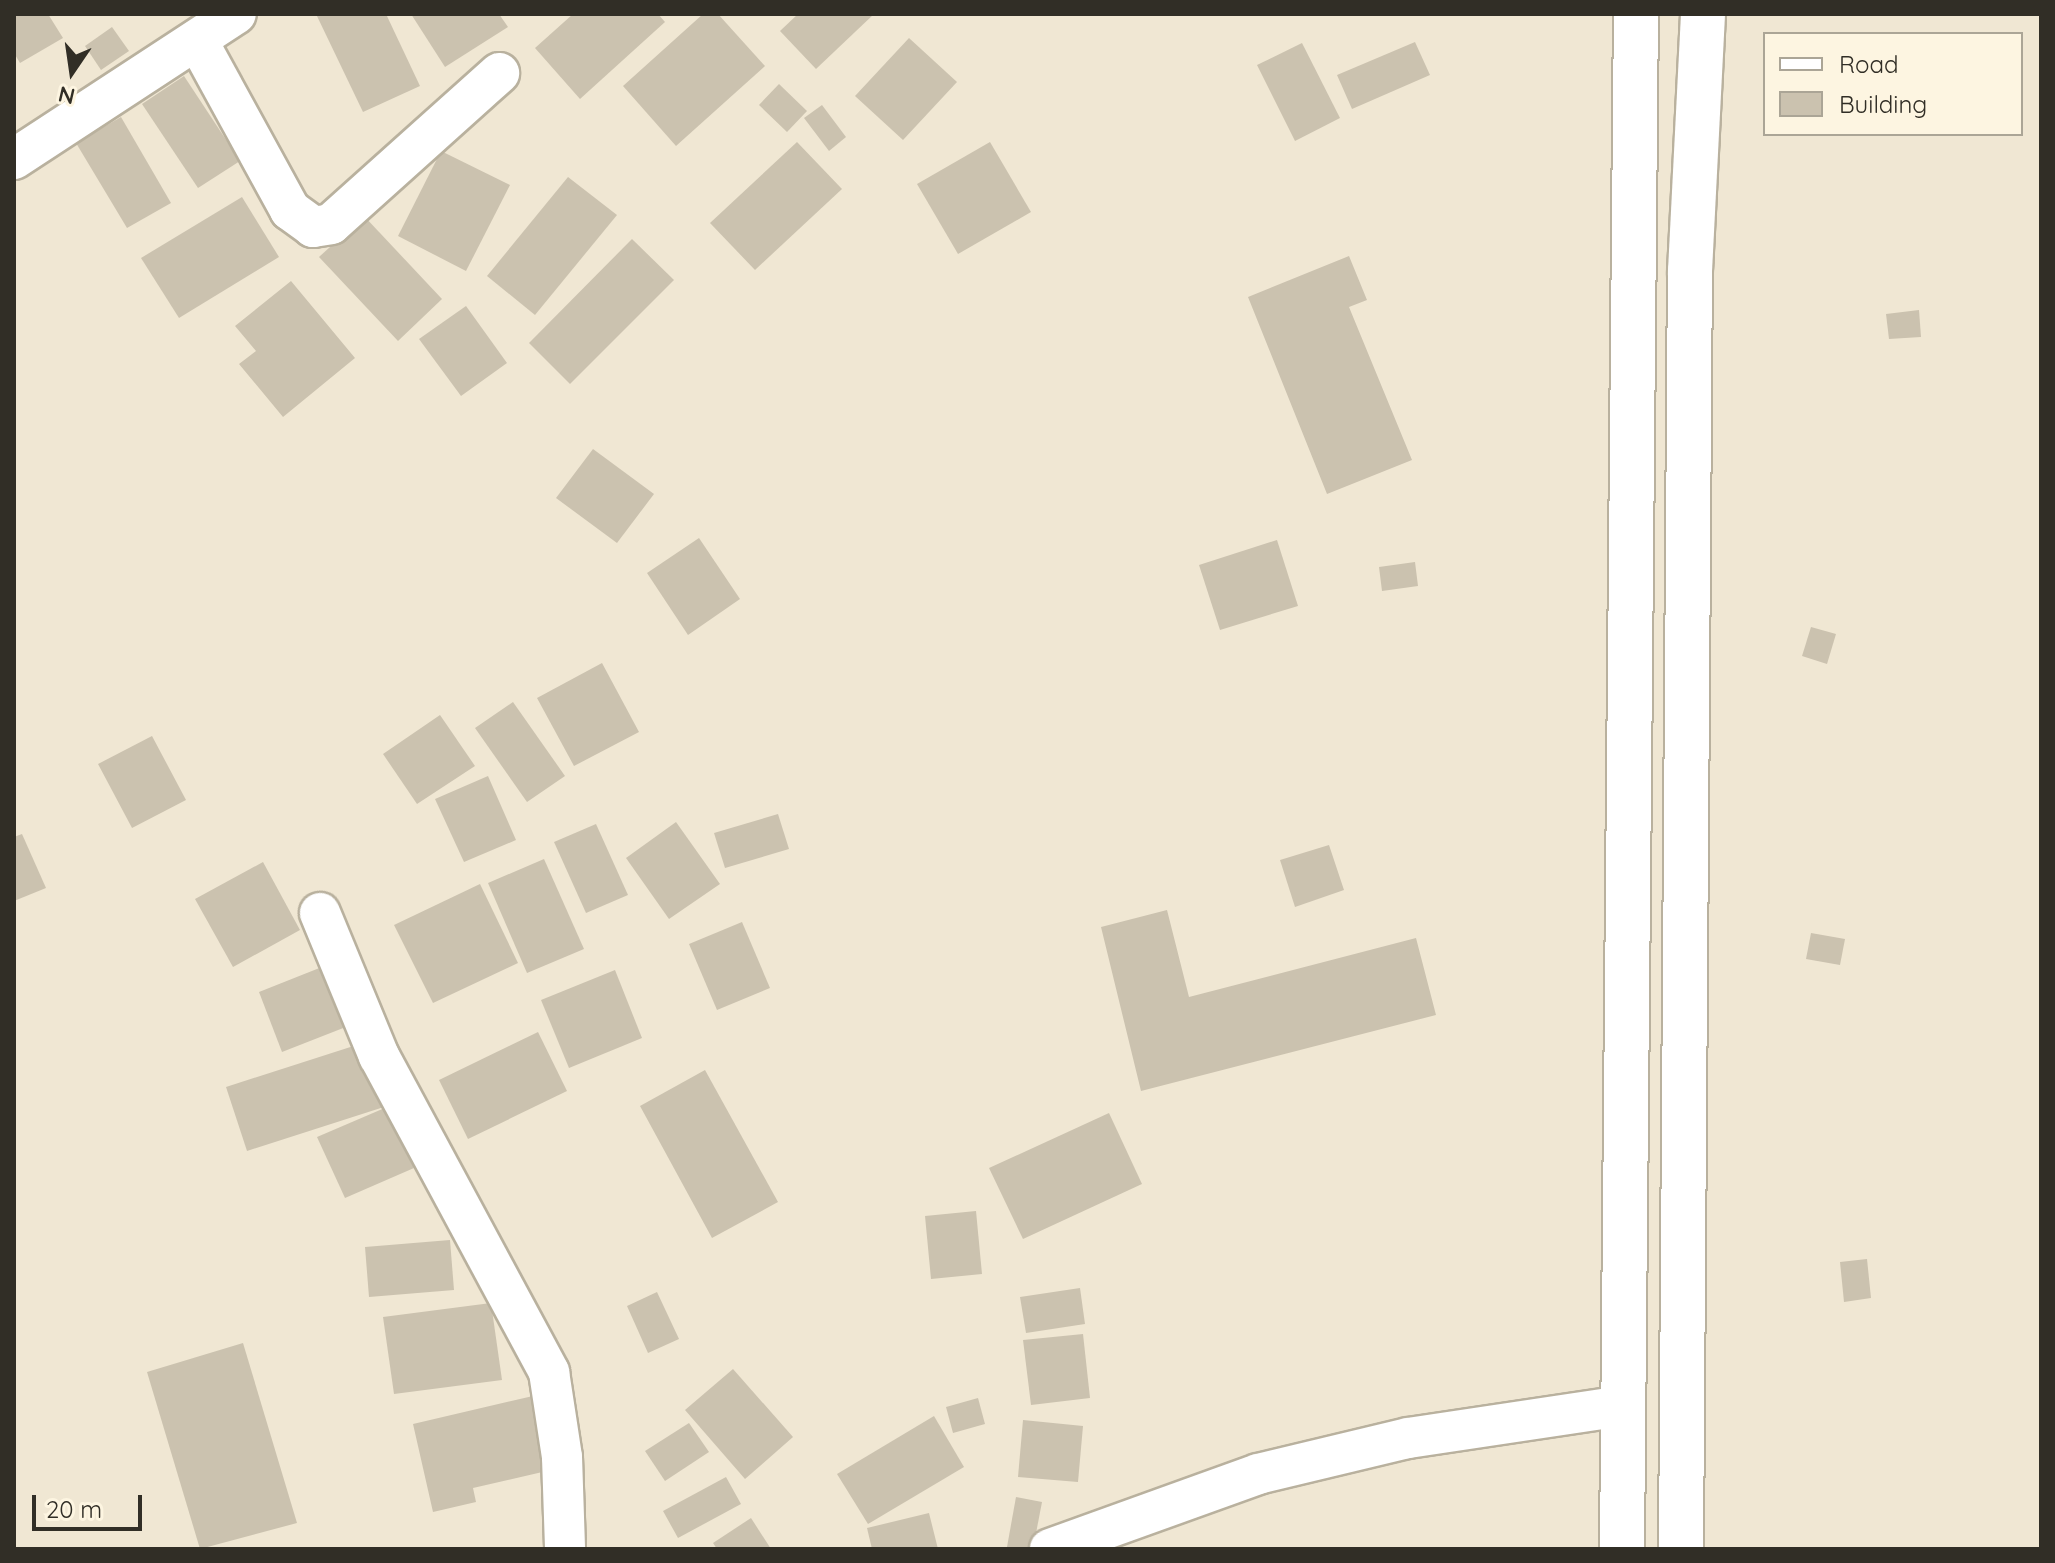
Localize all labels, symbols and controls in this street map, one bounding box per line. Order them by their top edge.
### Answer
north arrow [32,32,112,112]
legend [1763,32,2023,136]
text: Road [1839,49,1899,79]
text: N [56,80,78,111]
text: Building [1839,89,1927,119]
scale bar [36,1479,146,1529]
text: 20 m [46,1494,102,1524]

